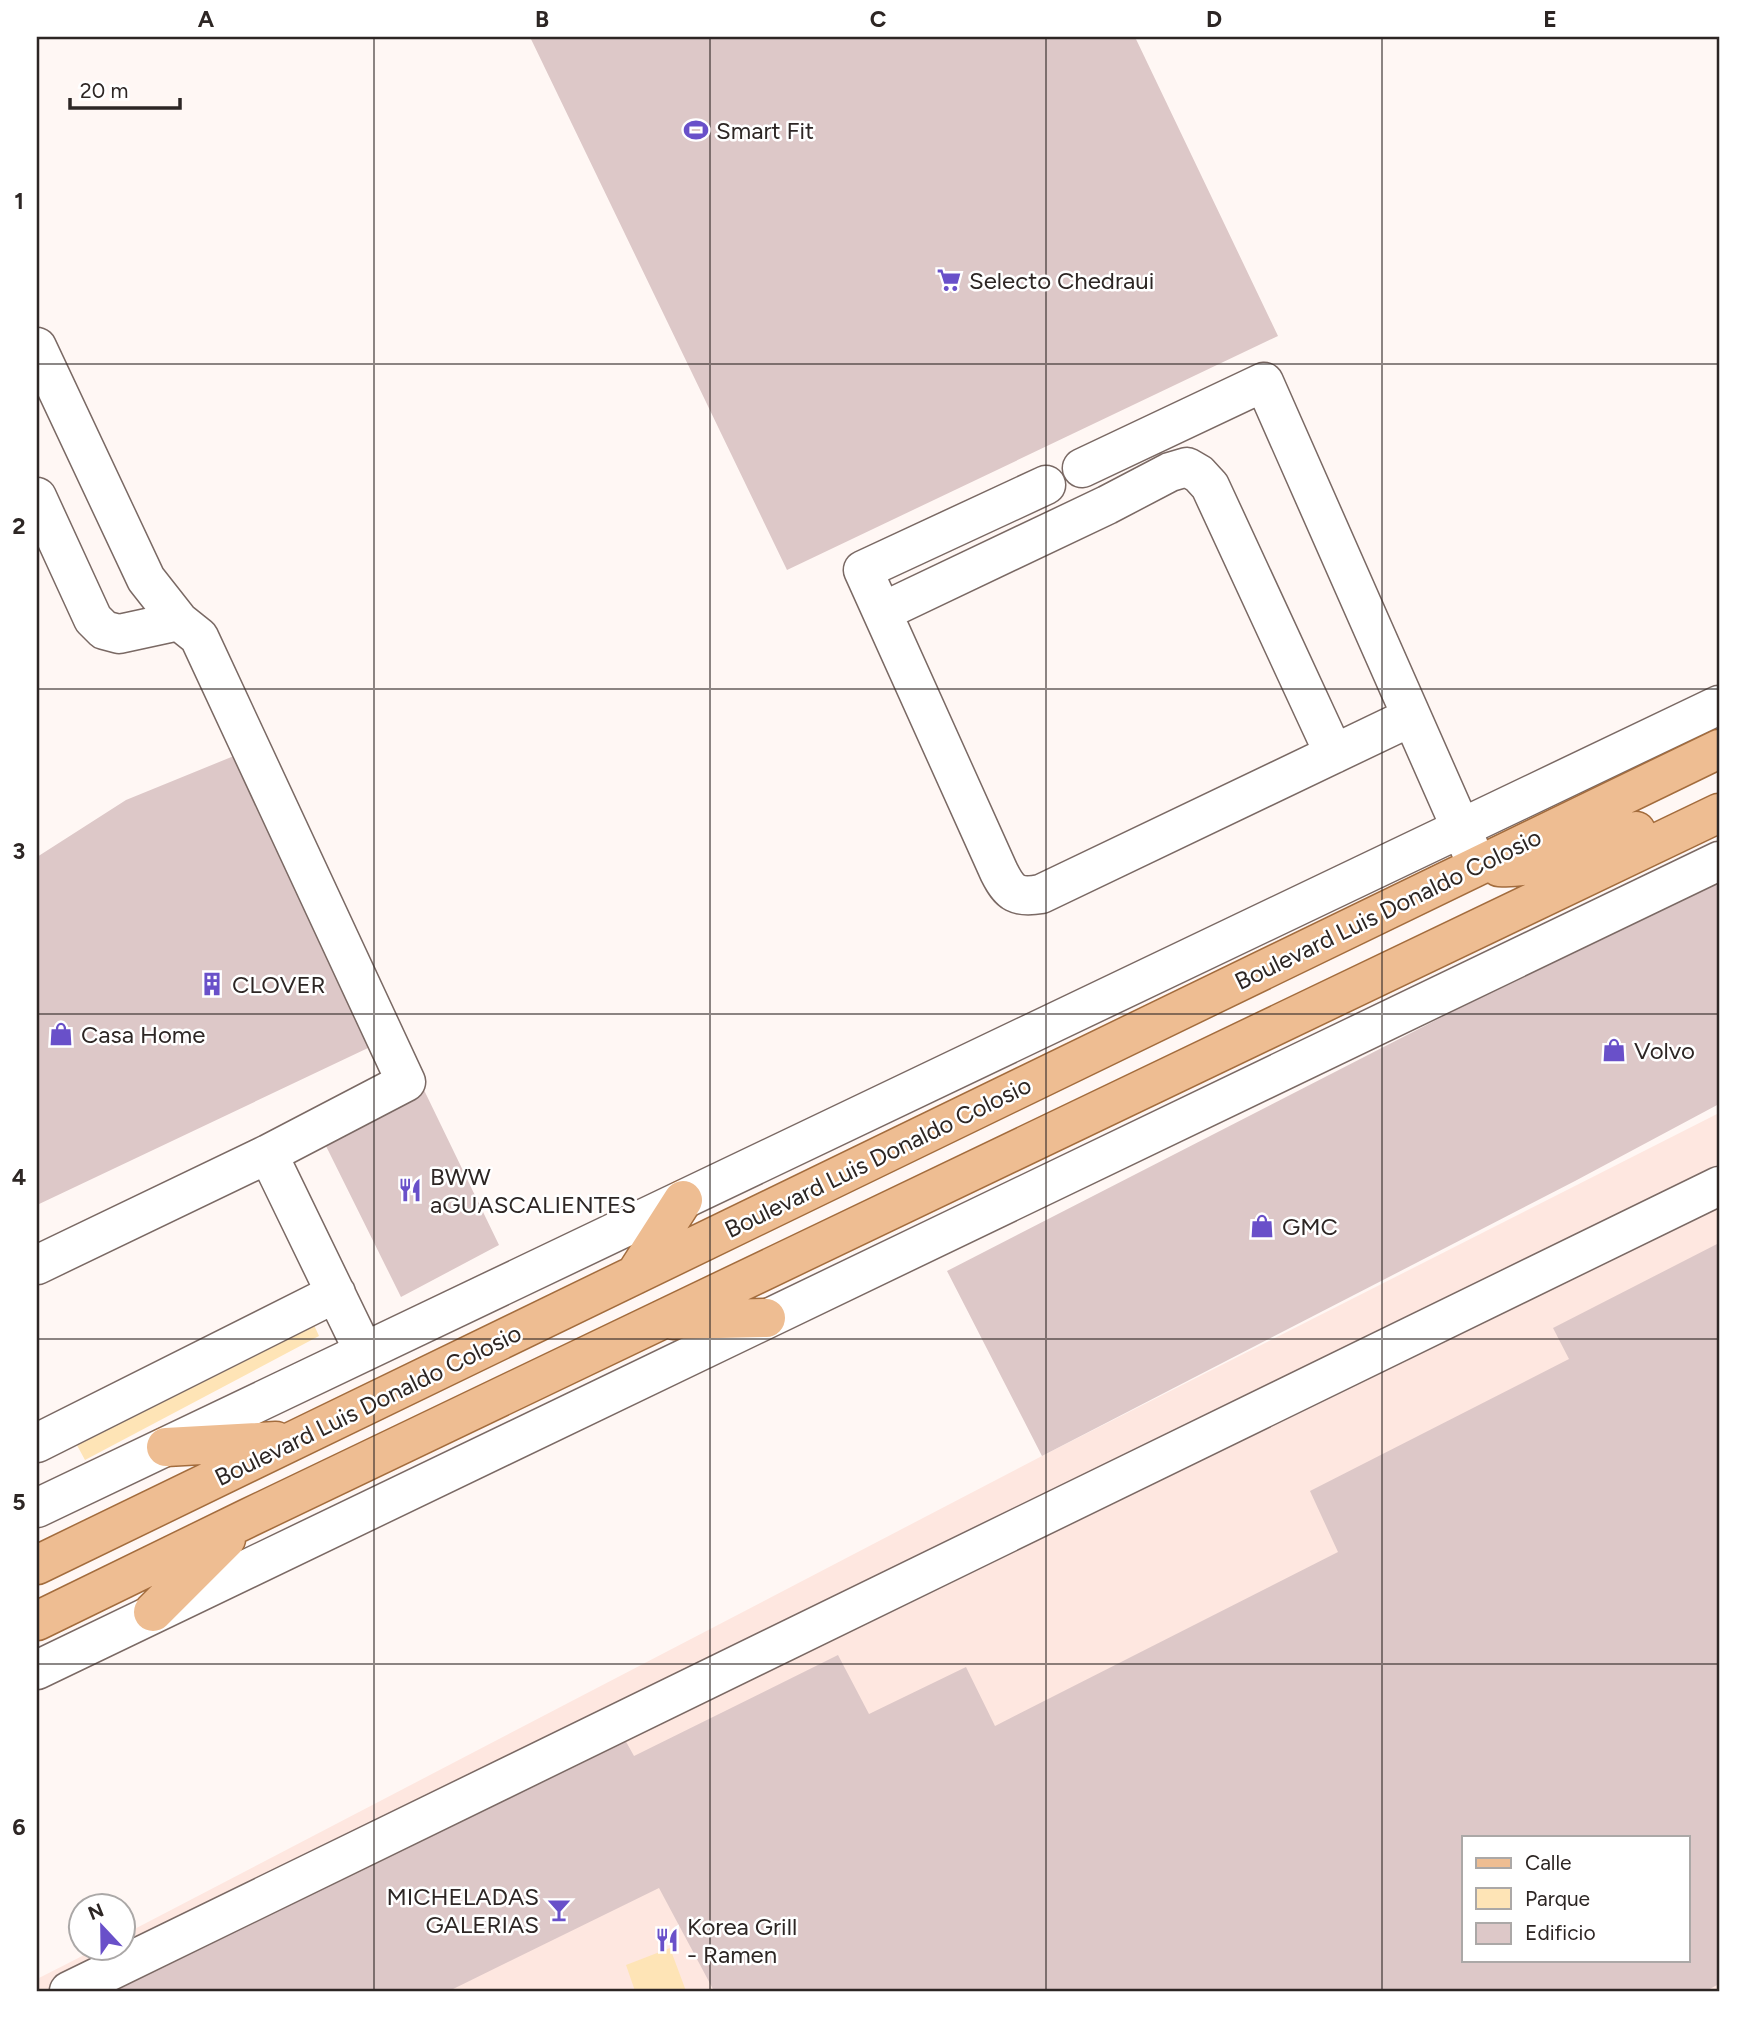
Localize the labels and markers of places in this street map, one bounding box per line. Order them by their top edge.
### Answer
sports icon: Smart Fit [682,116,710,144]
place label: Smart Fit [716,116,814,145]
supermarket icon: Selecto Chedraui [935,266,963,294]
place label: Selecto Chedraui [969,266,1154,295]
building icon: CLOVER [198,970,226,998]
place label: CLOVER [232,970,326,999]
shop icon: Casa Home [47,1020,75,1048]
place label: Casa Home [81,1020,205,1049]
shop icon: Volvo [1600,1036,1628,1064]
place label: Volvo [1634,1036,1695,1065]
place label: BWW aGUASCALIENTES [430,1162,636,1219]
restaurant icon: BWW aGUASCALIENTES [396,1176,424,1204]
shop icon: GMC [1248,1212,1276,1240]
place label: GMC [1282,1212,1338,1241]
place label: MICHELADAS GALERIAS [386,1882,539,1939]
bar icon: MICHELADAS GALERIAS [545,1896,573,1924]
place label: Korea Grill - Ramen [687,1912,797,1969]
restaurant icon: Korea Grill - Ramen [653,1926,681,1954]

